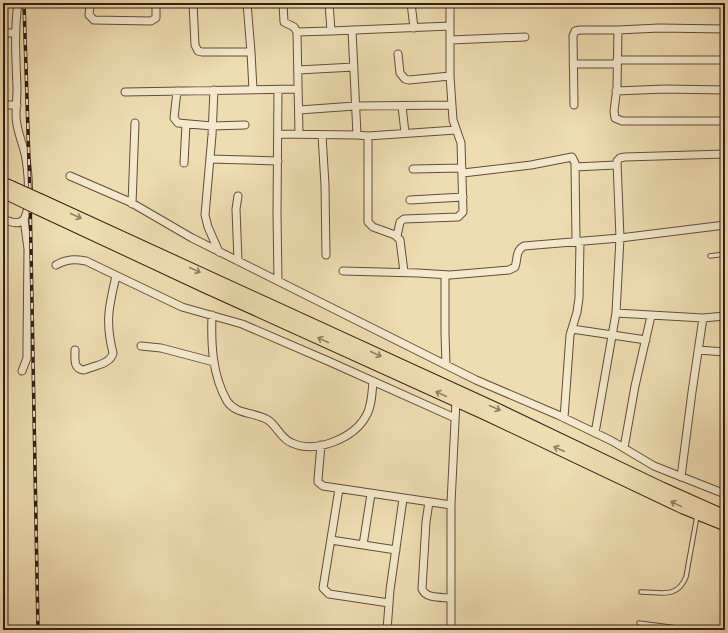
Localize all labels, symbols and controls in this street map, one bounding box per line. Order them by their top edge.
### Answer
one-way arrow [70,213,82,221]
one-way arrow [188,267,200,274]
one-way arrow [317,336,329,343]
one-way arrow [370,351,382,358]
one-way arrow [435,390,447,397]
one-way arrow [488,405,500,412]
one-way arrow [553,445,565,452]
one-way arrow [671,500,683,507]

